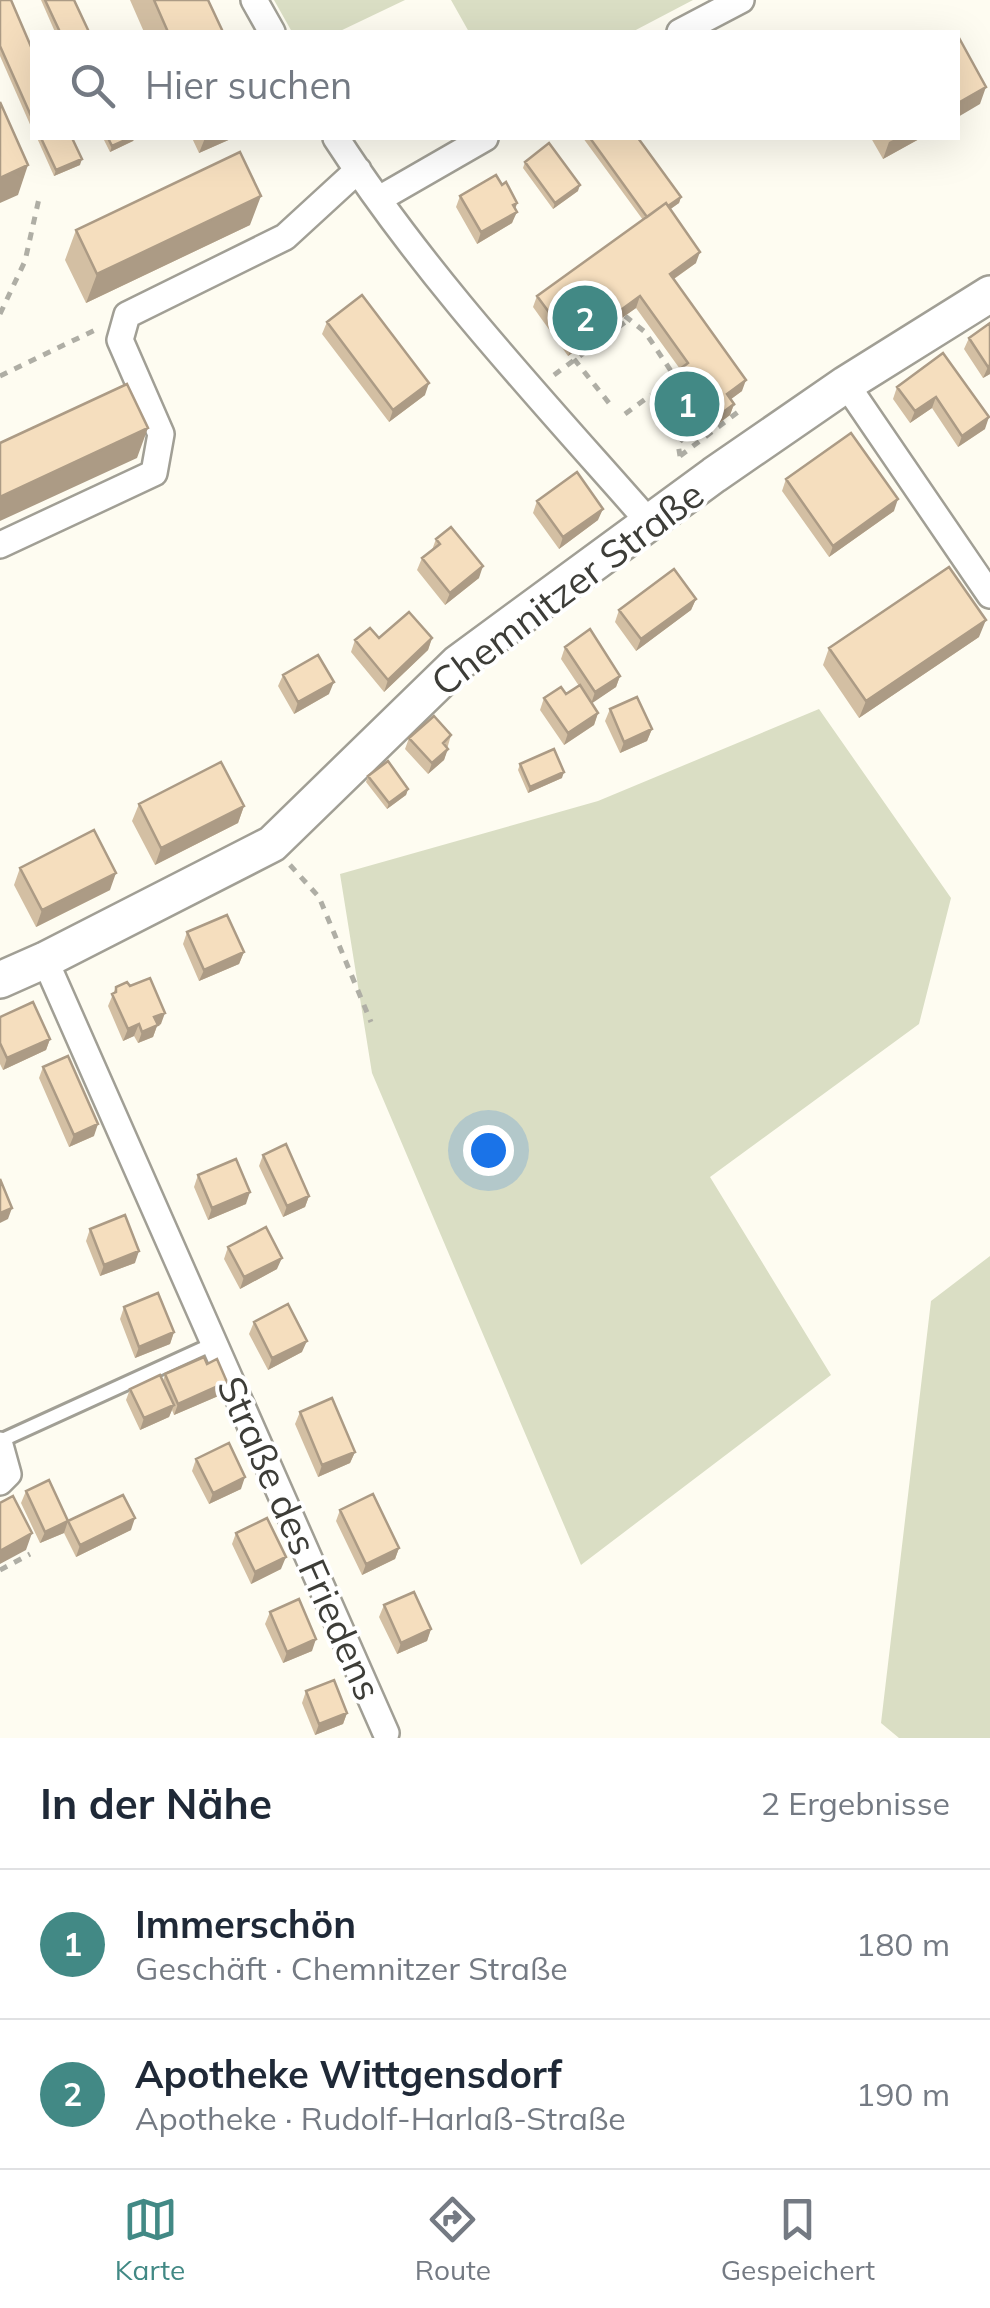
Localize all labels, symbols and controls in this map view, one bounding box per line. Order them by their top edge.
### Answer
search box [30,30,960,140]
icon: search [65,58,120,113]
text: Hier suchen [145,61,352,109]
pin: 2 [552,280,618,356]
pin: 1 [654,366,720,442]
street label: Chemnitzer Straße [421,470,713,706]
your location [463,1125,514,1176]
street label: Straße des Friedens [207,1369,393,1707]
text: In der Nähe [40,1777,272,1830]
text: 2 Ergebnisse [761,1783,950,1823]
text: Immerschön [135,1900,356,1948]
text: 1 [63,1924,82,1964]
text: 180 m [856,1924,950,1964]
text: Geschäft · Chemnitzer Straße [135,1948,568,1988]
text: Apotheke Wittgensdorf [135,2050,562,2098]
text: 2 [63,2074,82,2114]
text: 190 m [856,2074,950,2114]
text: Apotheke · Rudolf-Harlaß-Straße [135,2098,626,2138]
tab: Karte [115,2192,185,2287]
tab: Route [415,2192,491,2287]
tab: Gespeichert [721,2192,875,2287]

